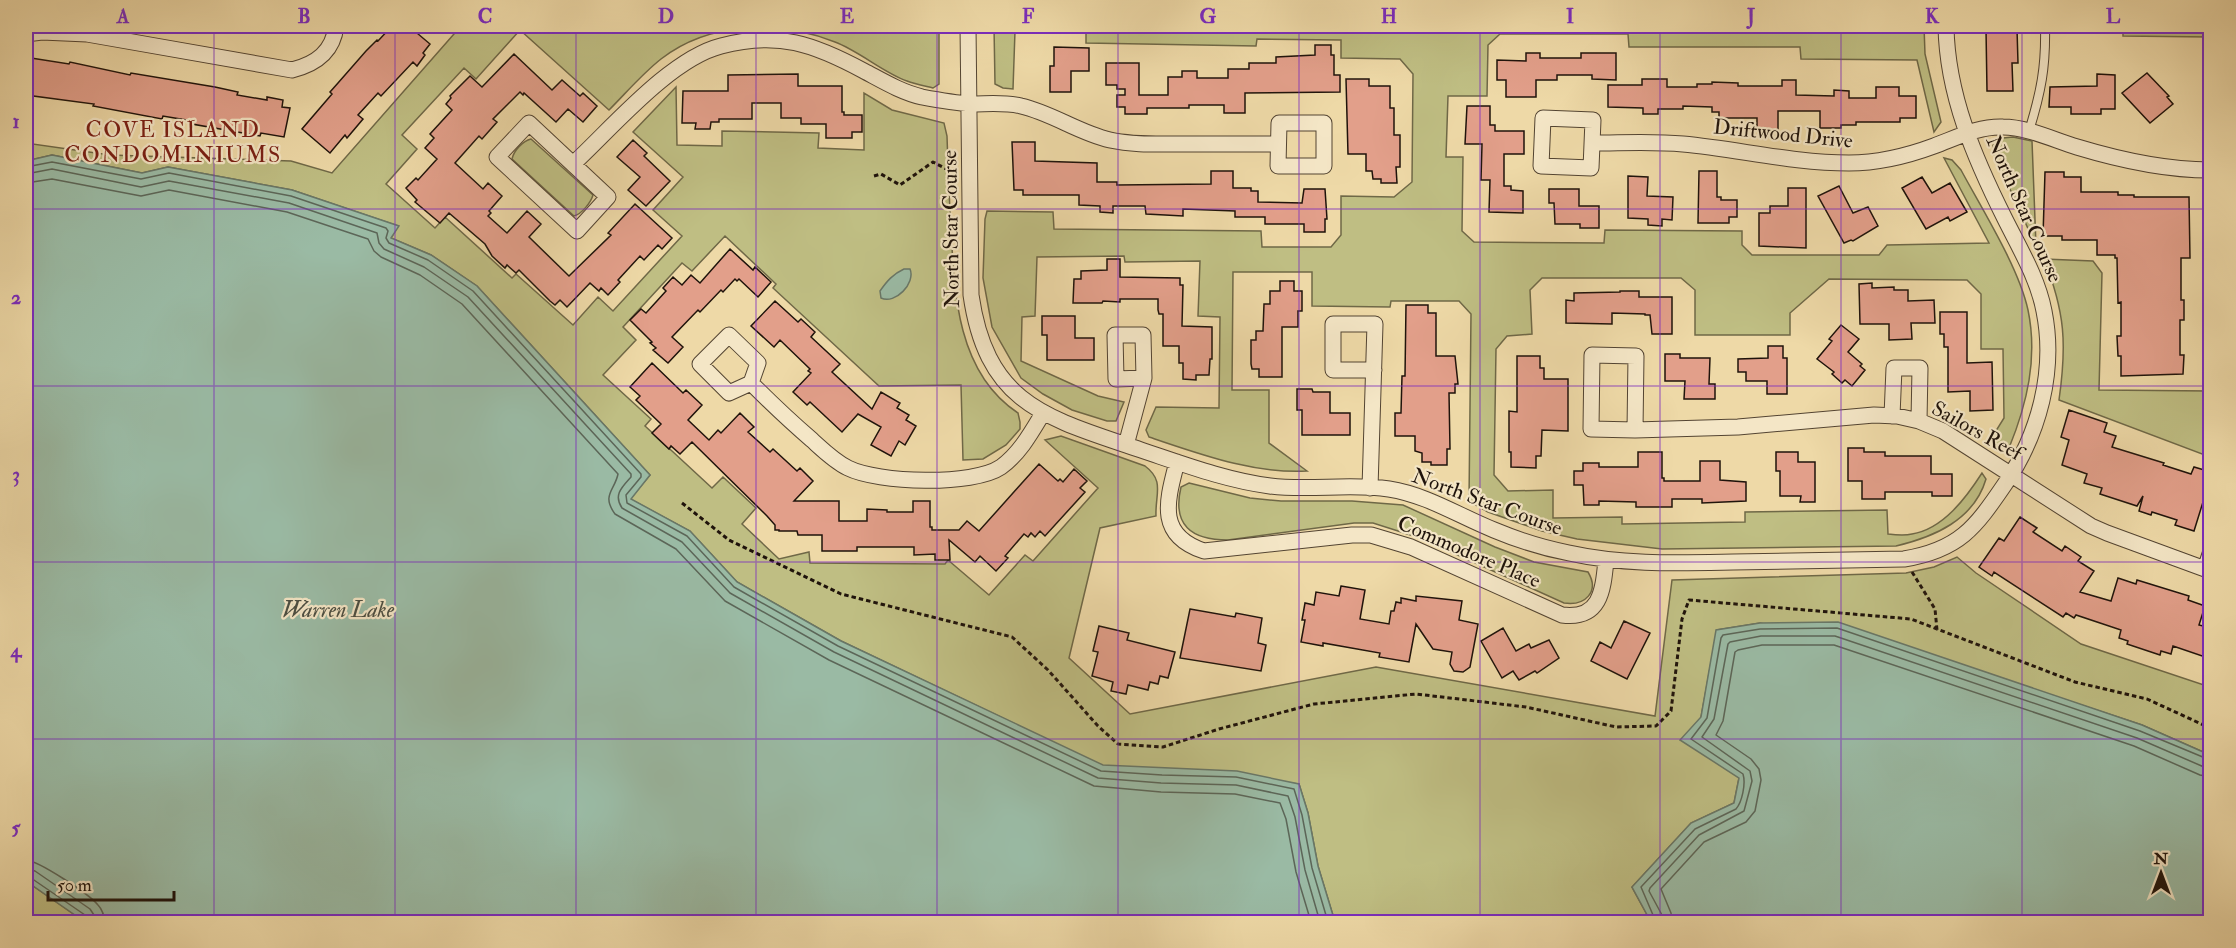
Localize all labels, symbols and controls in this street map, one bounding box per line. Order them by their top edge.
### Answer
text: A [116,4,130,29]
text: B [297,4,311,29]
text: C [478,4,492,29]
text: D [658,4,674,29]
text: E [840,4,855,29]
text: F [1022,4,1035,29]
text: G [1200,4,1217,29]
text: H [1381,4,1397,29]
text: I [1566,4,1574,29]
text: J [1746,4,1755,29]
text: K [1925,4,1940,29]
text: L [2106,4,2121,29]
text: 1 [12,109,20,134]
street label: Driftwood Drive [1712,113,1854,155]
district label: COVE ISLAND CONDOMINIUMS [64,116,282,169]
street label: North Star Course [1980,131,2069,287]
street label: North Star Course [936,150,966,308]
text: 2 [11,285,21,310]
street label: Sailors Reef [1927,395,2030,469]
text: 3 [12,462,20,487]
street label: North Star Course [1408,462,1566,542]
street label: Commodore Place [1393,510,1545,594]
water label: Warren Lake [282,596,395,624]
text: 4 [10,638,23,663]
text: 5 [12,815,22,840]
north arrow [2131,843,2191,903]
text: N [2153,849,2169,869]
scale bar [48,864,174,902]
text: 50 m [57,874,92,897]

